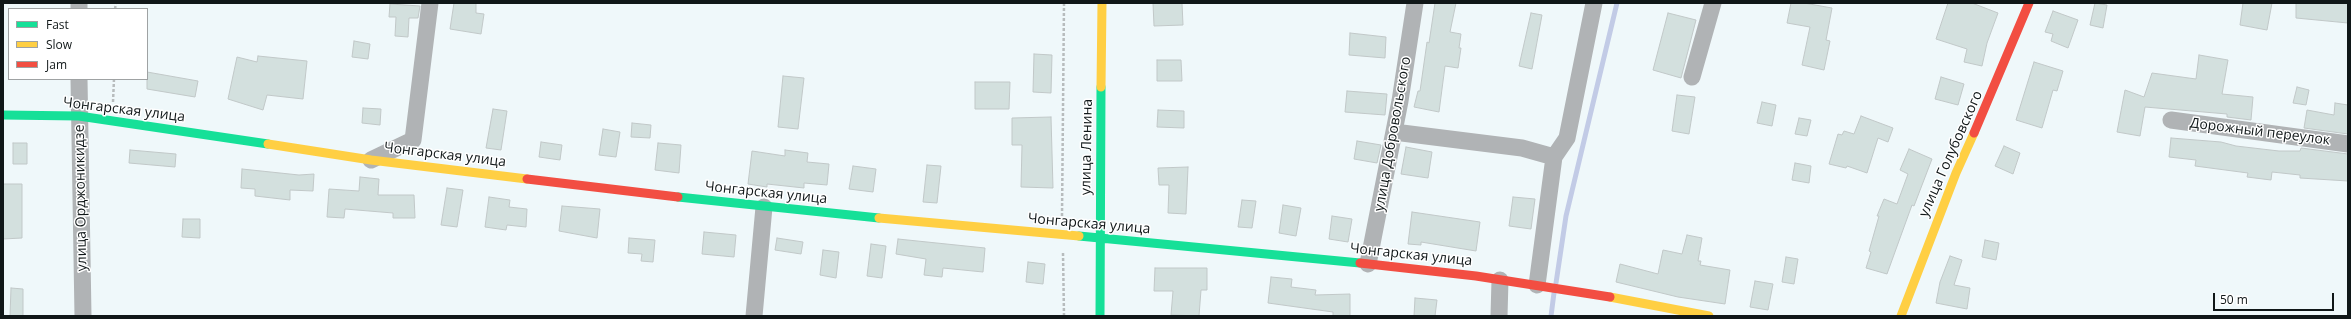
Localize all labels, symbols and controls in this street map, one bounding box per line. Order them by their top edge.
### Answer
legend [8,8,148,80]
text: Fast [46,16,69,33]
text: Slow [46,36,72,53]
street label: улица Добровольского [1371,55,1415,213]
text: Jam [46,56,67,73]
street label: улица Голубовского [1916,88,1986,220]
street label: Чонгарская улица [62,94,186,126]
street label: улица Ленина [1078,99,1096,195]
street label: Дорожный переулок [2189,115,2331,149]
street label: улица Орджоникидзе [71,124,91,272]
street label: Чонгарская улица [383,139,507,171]
street label: Чонгарская улица [704,178,828,208]
street label: Чонгарская улица [1027,210,1151,238]
street label: Чонгарская улица [1349,240,1473,270]
scale bar [2215,285,2336,311]
text: 50 m [2220,291,2248,308]

